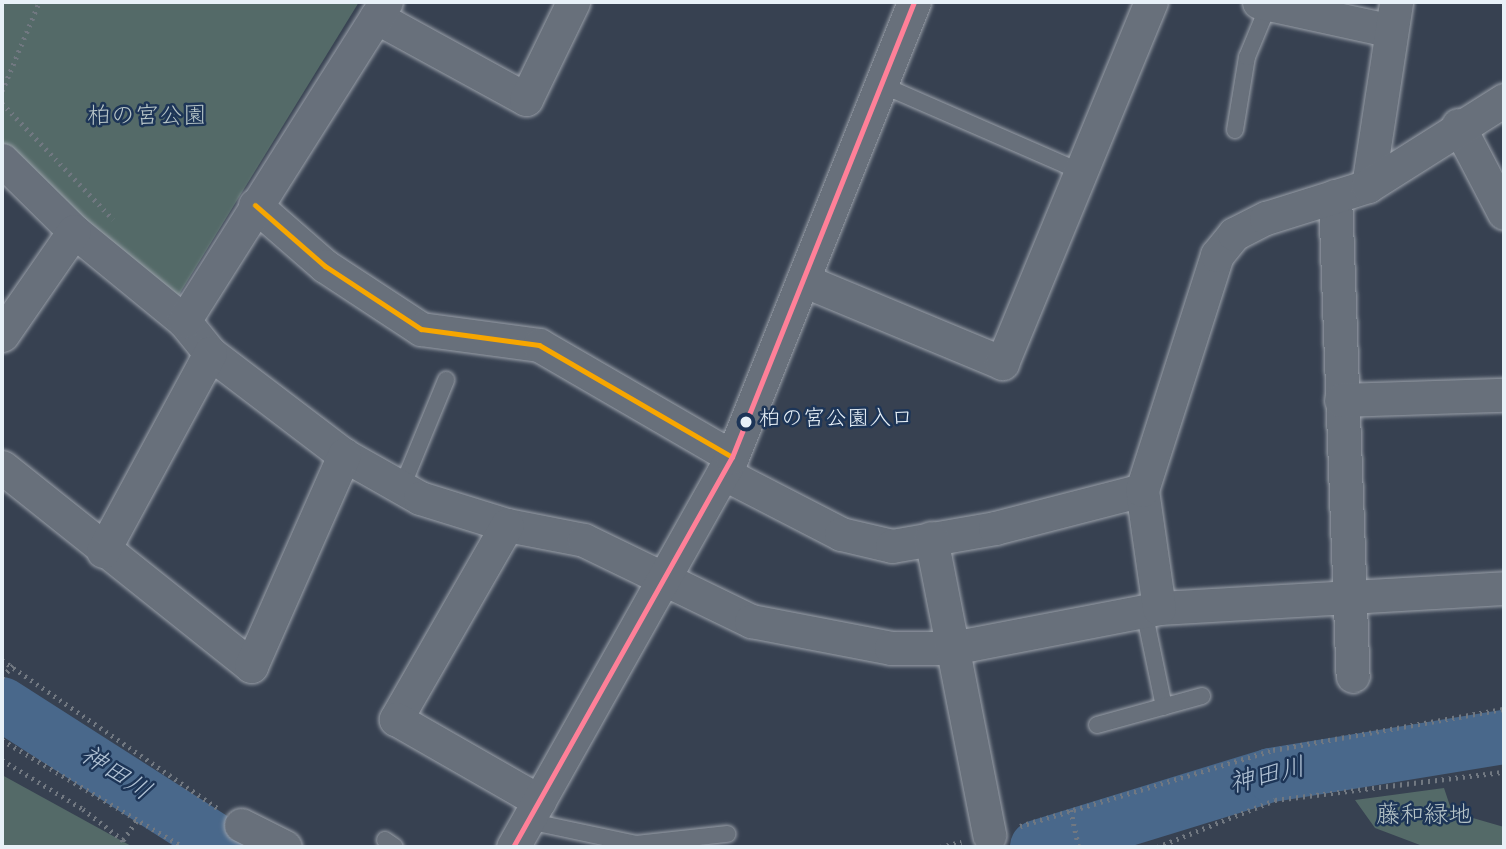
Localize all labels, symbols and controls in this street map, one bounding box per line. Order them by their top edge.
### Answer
park label: 柏の宮公園 [87,105,207,133]
place label: 柏の宮公園入口 [759,409,913,435]
marker: 柏の宮公園入口 [739,415,753,429]
water label: 神田川 [73,742,155,810]
water label: 神田川 [1226,754,1310,804]
park label: 藤和緑地 [1376,804,1472,832]

